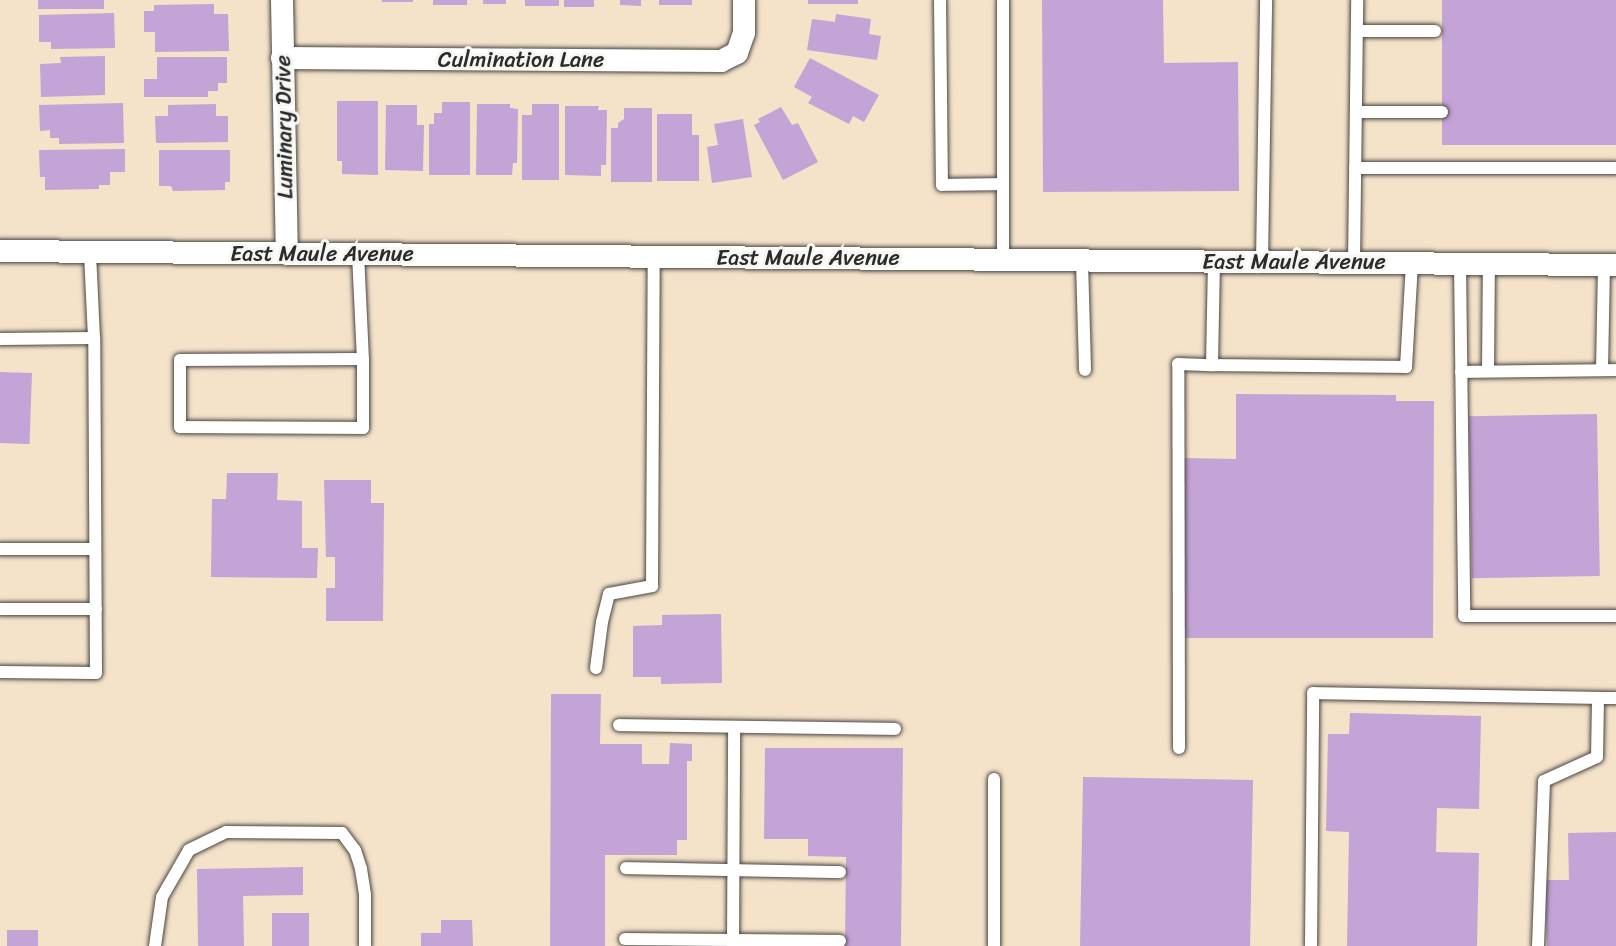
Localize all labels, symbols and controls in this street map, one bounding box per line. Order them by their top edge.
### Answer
street label: Culmination Lane [438,47,604,73]
street label: Luminary Drive [270,55,298,199]
street label: East Maule Avenue [231,241,413,267]
street label: East Maule Avenue [717,245,899,271]
street label: East Maule Avenue [1203,249,1385,275]

